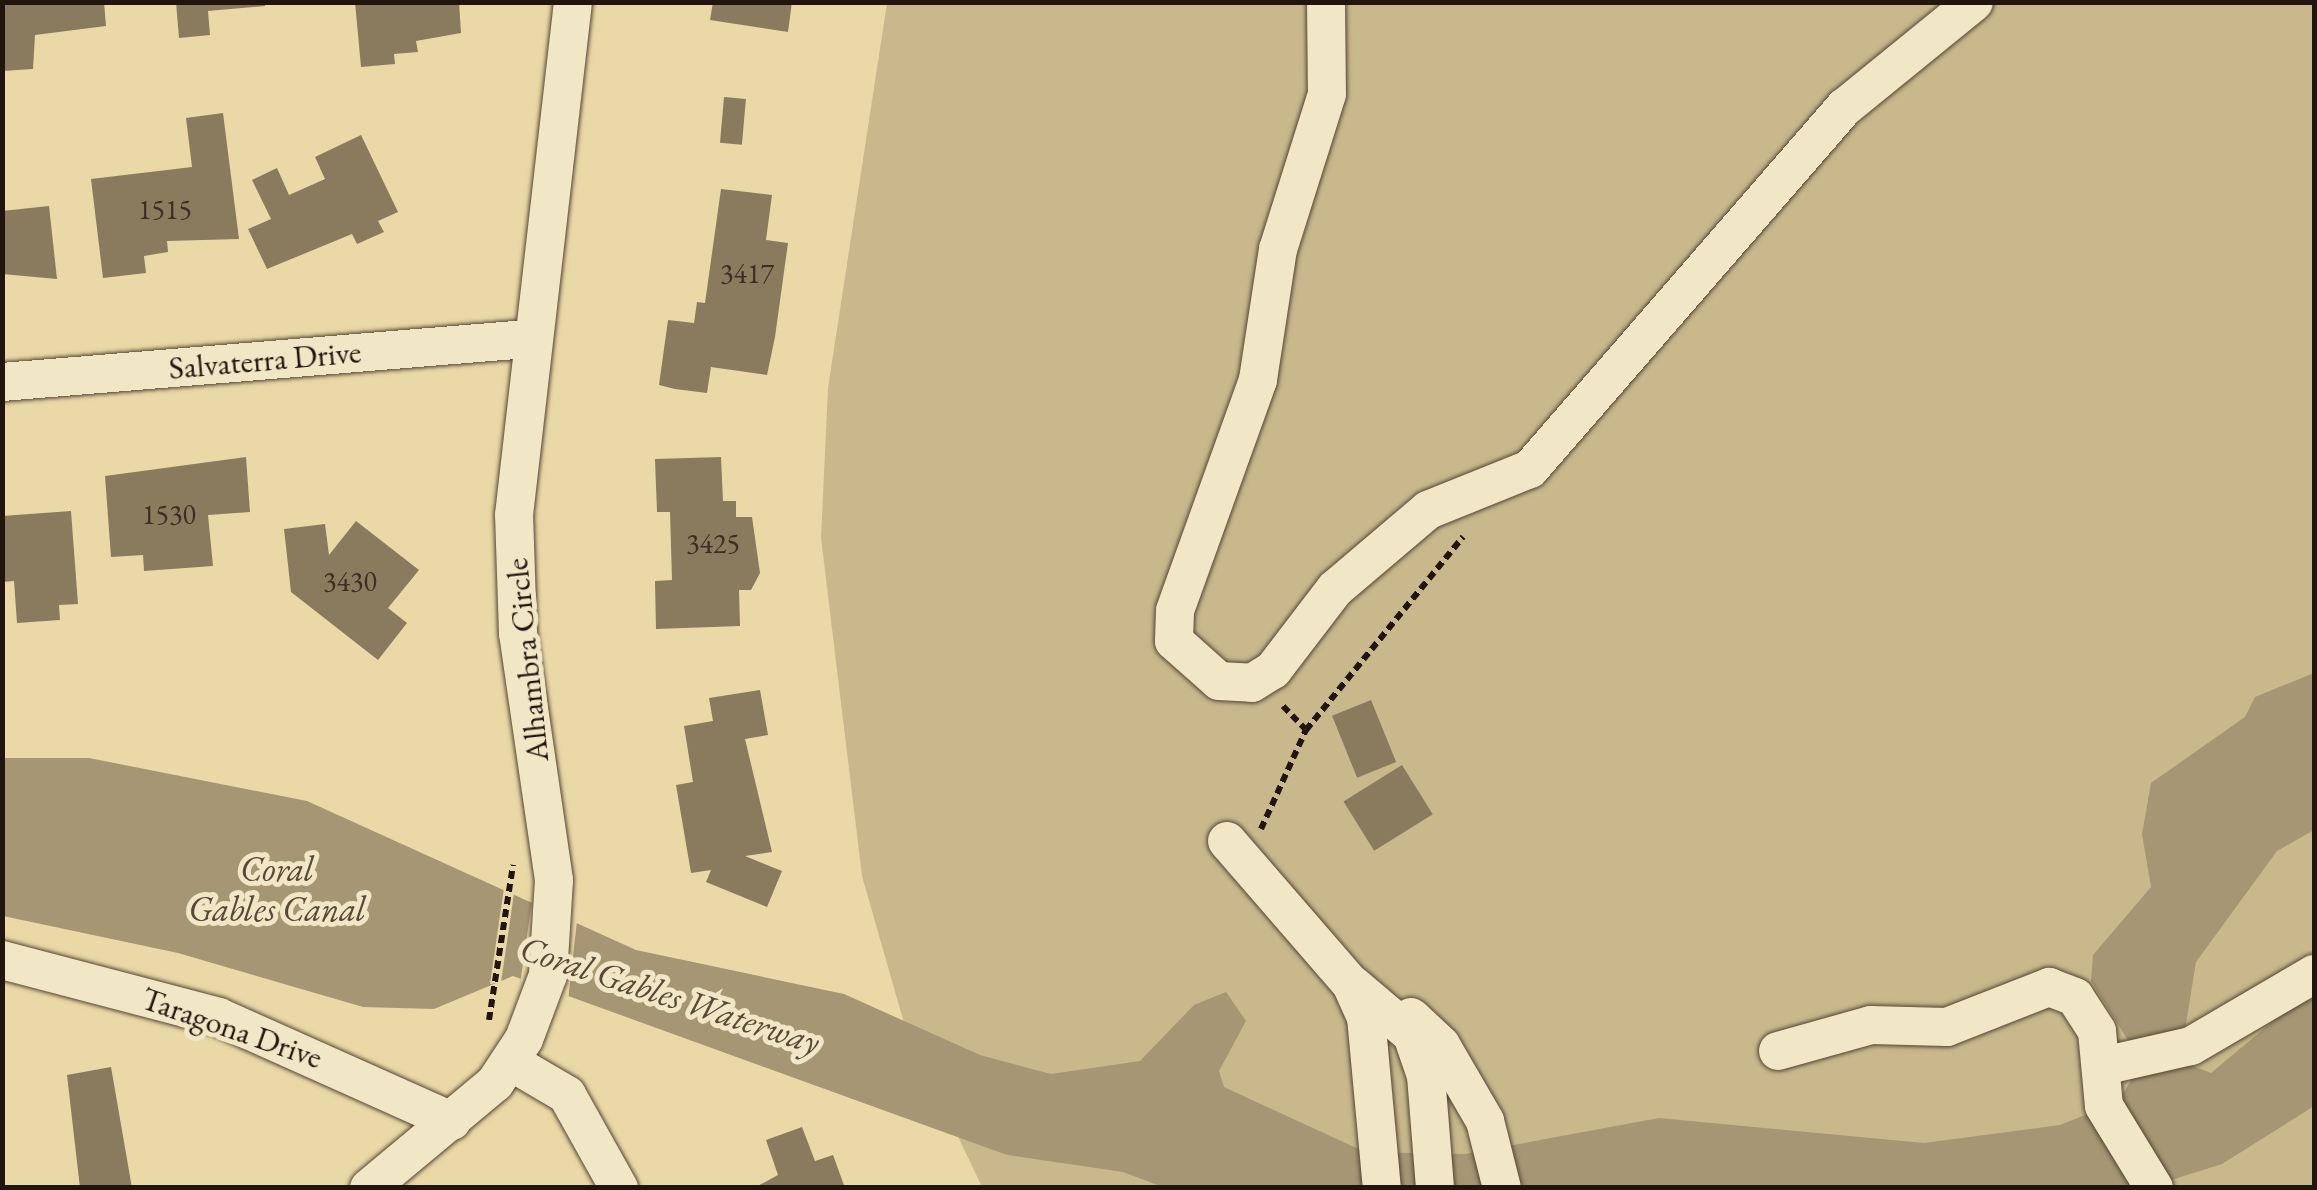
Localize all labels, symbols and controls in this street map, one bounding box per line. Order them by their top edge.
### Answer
house number: 1515 [138,192,192,226]
house number: 3417 [720,256,774,290]
street label: Salvaterra Drive [167,332,363,388]
house number: 1530 [142,497,196,531]
house number: 3425 [686,526,740,560]
street label: Alhambra Circle [497,556,557,764]
house number: 3430 [323,564,377,598]
water label: Coral Gables Canal [188,848,366,930]
water label: Coral Gables Waterway [515,927,825,1063]
street label: Taragona Drive [137,979,327,1077]

